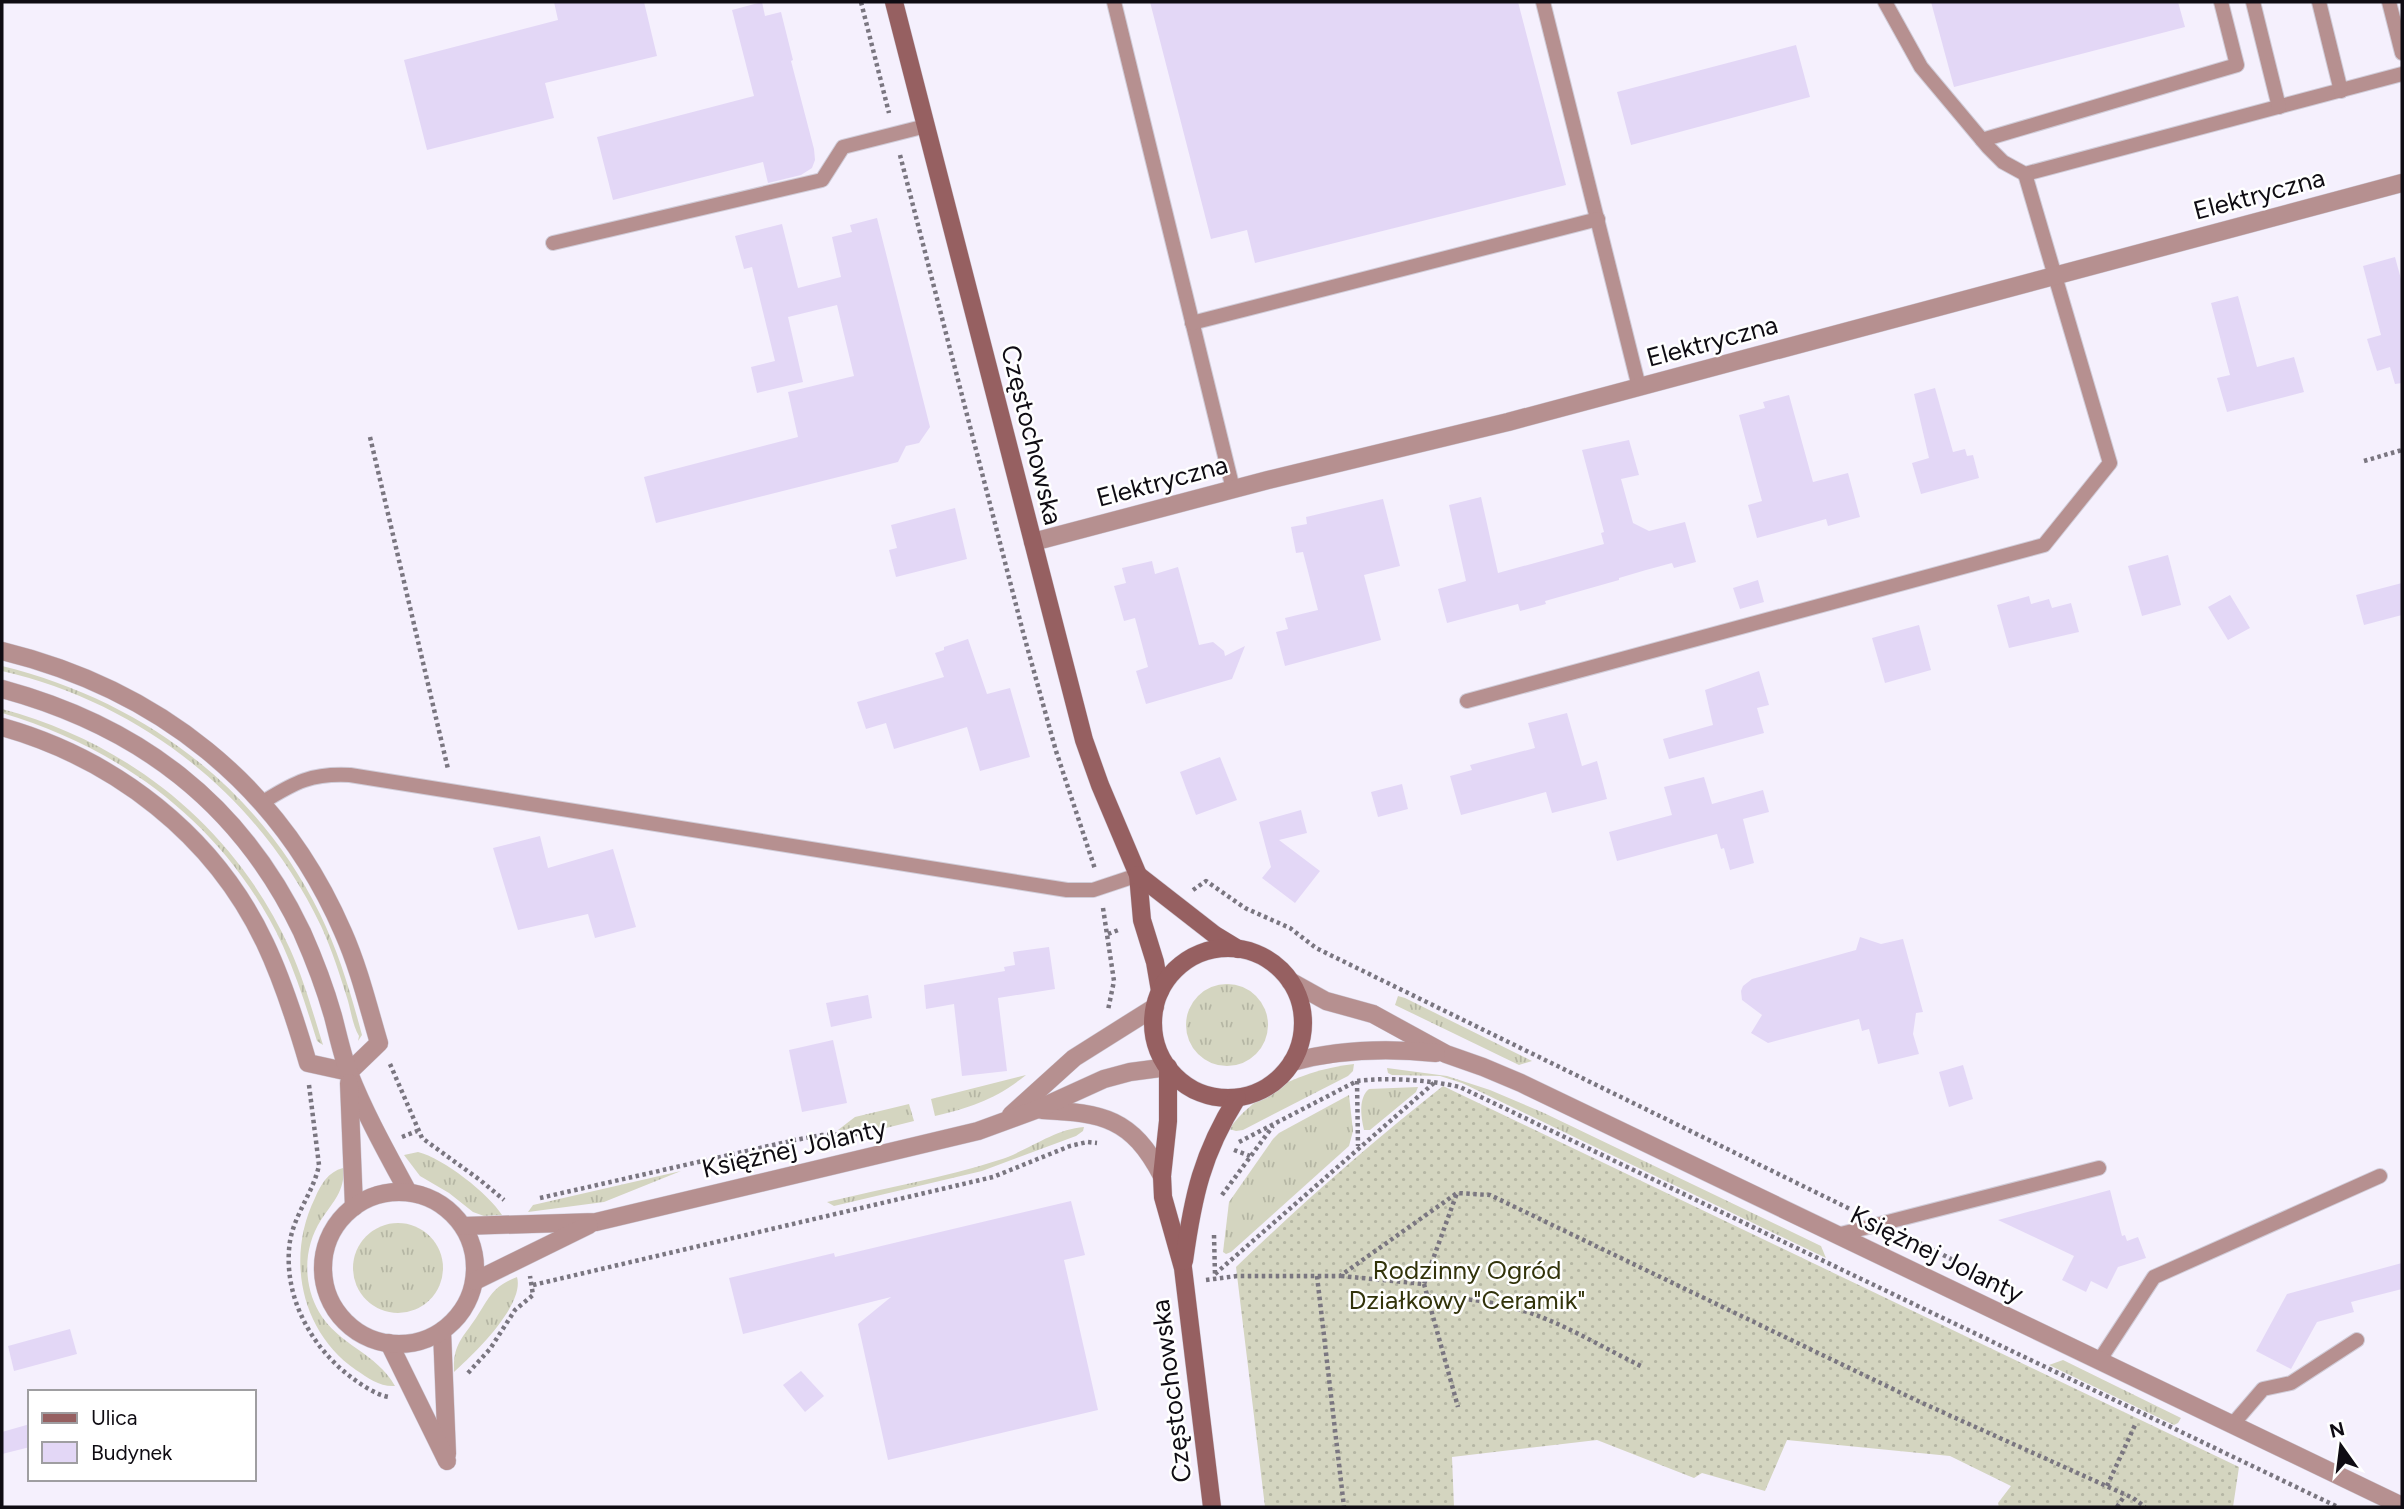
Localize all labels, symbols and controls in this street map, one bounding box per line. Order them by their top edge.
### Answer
street label: Elektryczna [2190,161,2328,227]
street label: Elektryczna [1643,308,1781,374]
street label: Częstochowska [994,342,1070,528]
street label: Elektryczna [1093,448,1231,514]
street label: Księżnej Jolanty [699,1111,890,1185]
street label: Księżnej Jolanty [1845,1198,2029,1310]
park label: Rodzinny Ogród Działkowy "Ceramik" [1348,1254,1586,1316]
street label: Częstochowska [1144,1298,1198,1484]
legend [28,1390,256,1481]
text: Ulica [91,1405,137,1430]
north arrow [2306,1411,2376,1481]
text: N [2327,1417,2347,1443]
text: Budynek [91,1440,173,1465]

